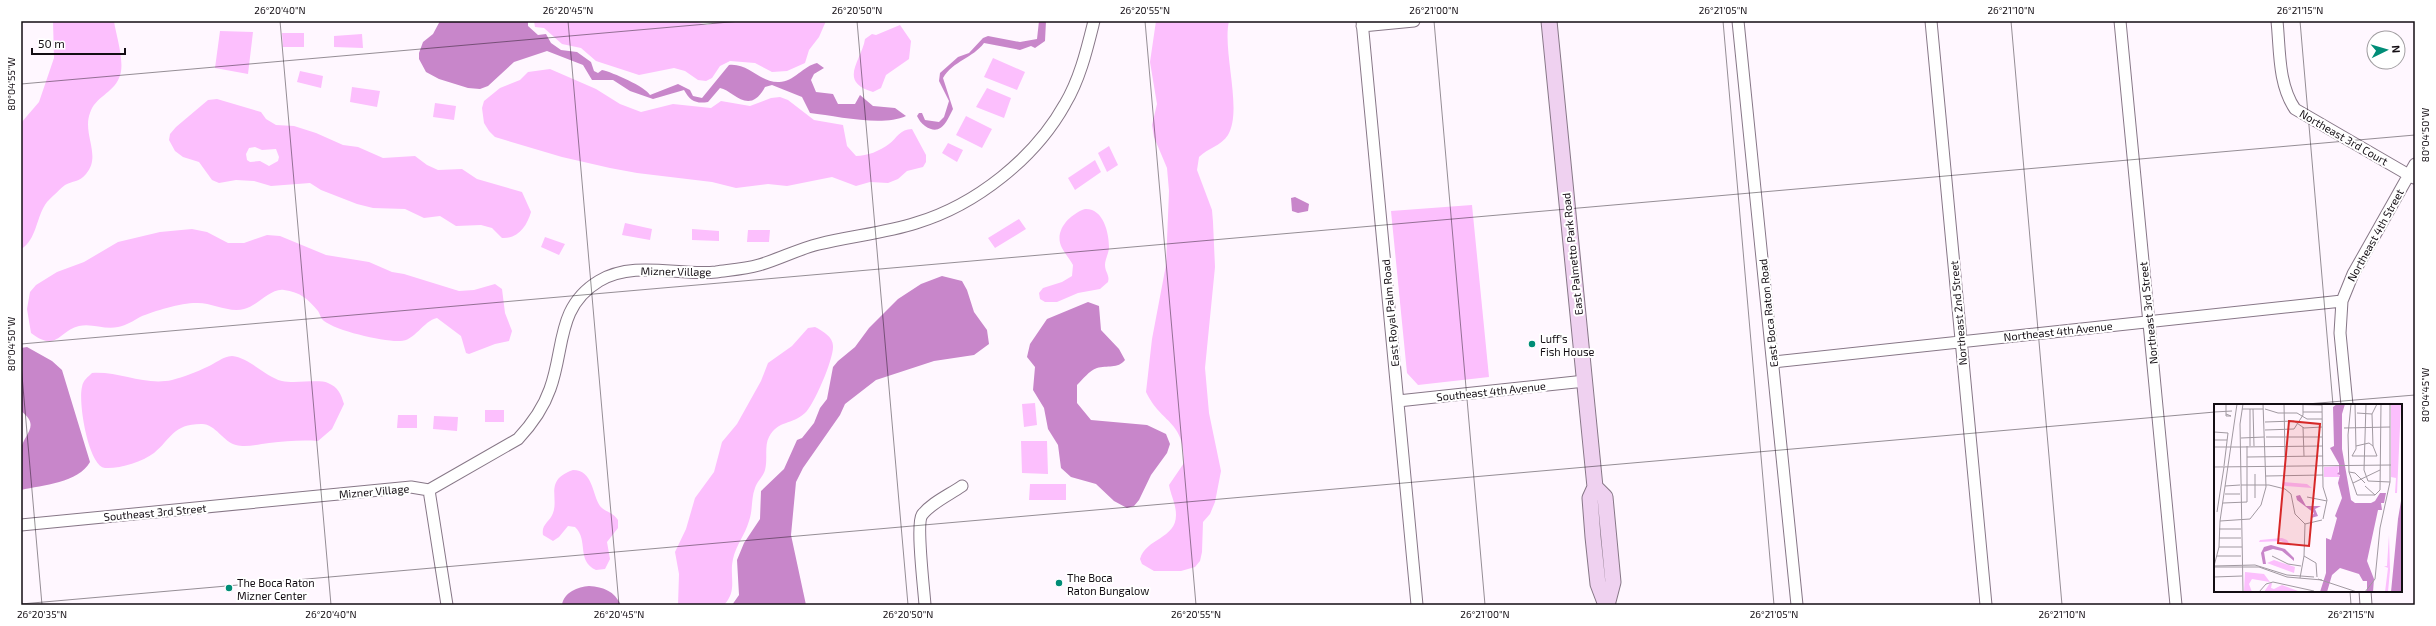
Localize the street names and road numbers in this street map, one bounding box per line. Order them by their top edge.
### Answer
street label: Northeast 3rd Court [2298,106,2390,168]
street label: Northeast 4th Street [2344,187,2406,283]
street label: East Palmetto Park Road [1559,192,1585,316]
street label: East Boca Raton Road [1756,258,1780,368]
street label: East Royal Palm Road [1379,259,1401,367]
street label: Northeast 2nd Street [1947,260,1969,366]
street label: Northeast 3rd Street [2136,261,2160,365]
street label: Mizner Village [641,264,712,278]
street label: Northeast 4th Avenue [2003,319,2113,343]
street label: Southeast 4th Avenue [1436,379,1546,403]
street label: Mizner Village [338,481,410,501]
street label: Southeast 3rd Street [103,501,207,523]

